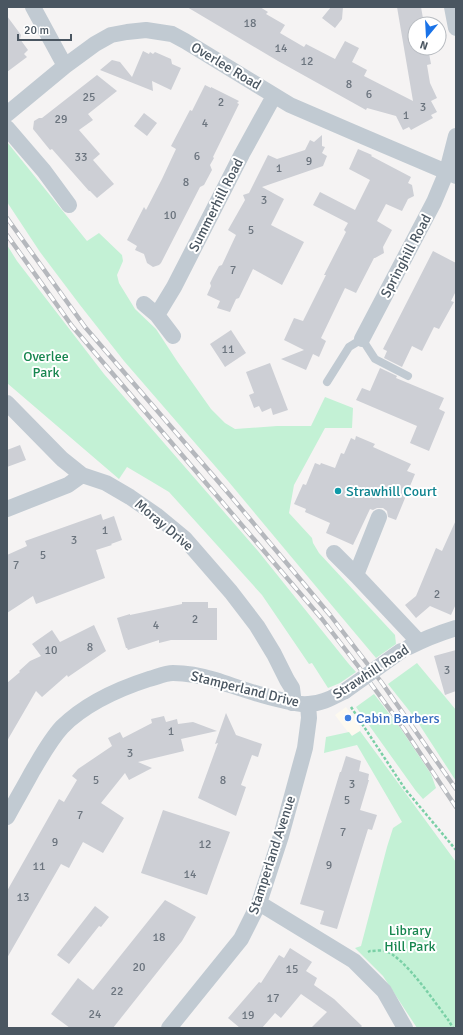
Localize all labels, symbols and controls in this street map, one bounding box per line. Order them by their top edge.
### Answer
scale bar [18,16,71,42]
house number: 18 [244,16,256,31]
north arrow [407,16,447,56]
text: 20 m [24,23,49,38]
street label: Overlee Road [188,38,264,94]
text: N [418,38,430,52]
house number: 14 [275,41,288,56]
house number: 12 [301,54,313,69]
house number: 8 [346,77,352,92]
house number: 6 [366,87,372,102]
house number: 25 [83,90,95,105]
house number: 2 [218,95,224,110]
house number: 3 [420,100,426,115]
house number: 1 [403,108,409,123]
house number: 29 [55,112,67,127]
house number: 4 [202,116,209,131]
house number: 6 [194,149,200,164]
house number: 33 [75,150,87,165]
house number: 9 [306,154,312,169]
street label: Summerhill Road [185,155,247,255]
house number: 1 [276,161,282,176]
house number: 8 [183,175,189,190]
house number: 3 [261,193,267,208]
house number: 10 [164,208,176,223]
street label: Springhill Road [377,211,435,301]
house number: 5 [248,223,254,238]
house number: 7 [230,263,236,278]
house number: 11 [222,342,234,357]
park label: Overlee Park [23,348,69,381]
place label: Strawhill Court [346,483,437,500]
marker: Strawhill Court [333,486,343,496]
street label: Moray Drive [131,496,197,554]
house number: 1 [102,523,108,538]
house number: 3 [71,533,77,548]
house number: 5 [40,548,46,563]
house number: 7 [13,558,19,573]
house number: 2 [434,587,440,602]
house number: 2 [192,612,198,627]
house number: 4 [153,618,160,633]
house number: 8 [87,640,93,655]
street label: Strawhill Road [330,641,412,703]
house number: 10 [45,643,57,658]
house number: 3 [444,663,450,678]
street label: Stamperland Drive [189,667,301,711]
place label: Cabin Barbers [356,710,440,727]
marker: Cabin Barbers [343,713,353,723]
house number: 1 [168,724,174,739]
house number: 3 [127,746,133,761]
house number: 5 [93,773,99,788]
house number: 8 [220,773,226,788]
house number: 3 [349,777,355,792]
house number: 5 [344,793,350,808]
street label: Stamperland Avenue [245,794,299,916]
house number: 7 [77,808,83,823]
house number: 7 [340,825,346,840]
house number: 9 [52,835,58,850]
house number: 12 [199,837,211,852]
house number: 9 [326,858,332,873]
house number: 11 [33,859,45,874]
house number: 14 [184,867,197,882]
house number: 13 [17,890,29,905]
park label: Library Hill Park [384,922,436,955]
house number: 18 [153,930,165,945]
house number: 20 [133,960,145,975]
house number: 15 [286,962,298,977]
house number: 22 [111,984,123,999]
house number: 17 [267,991,279,1006]
house number: 24 [89,1007,102,1022]
house number: 19 [242,1008,254,1023]

